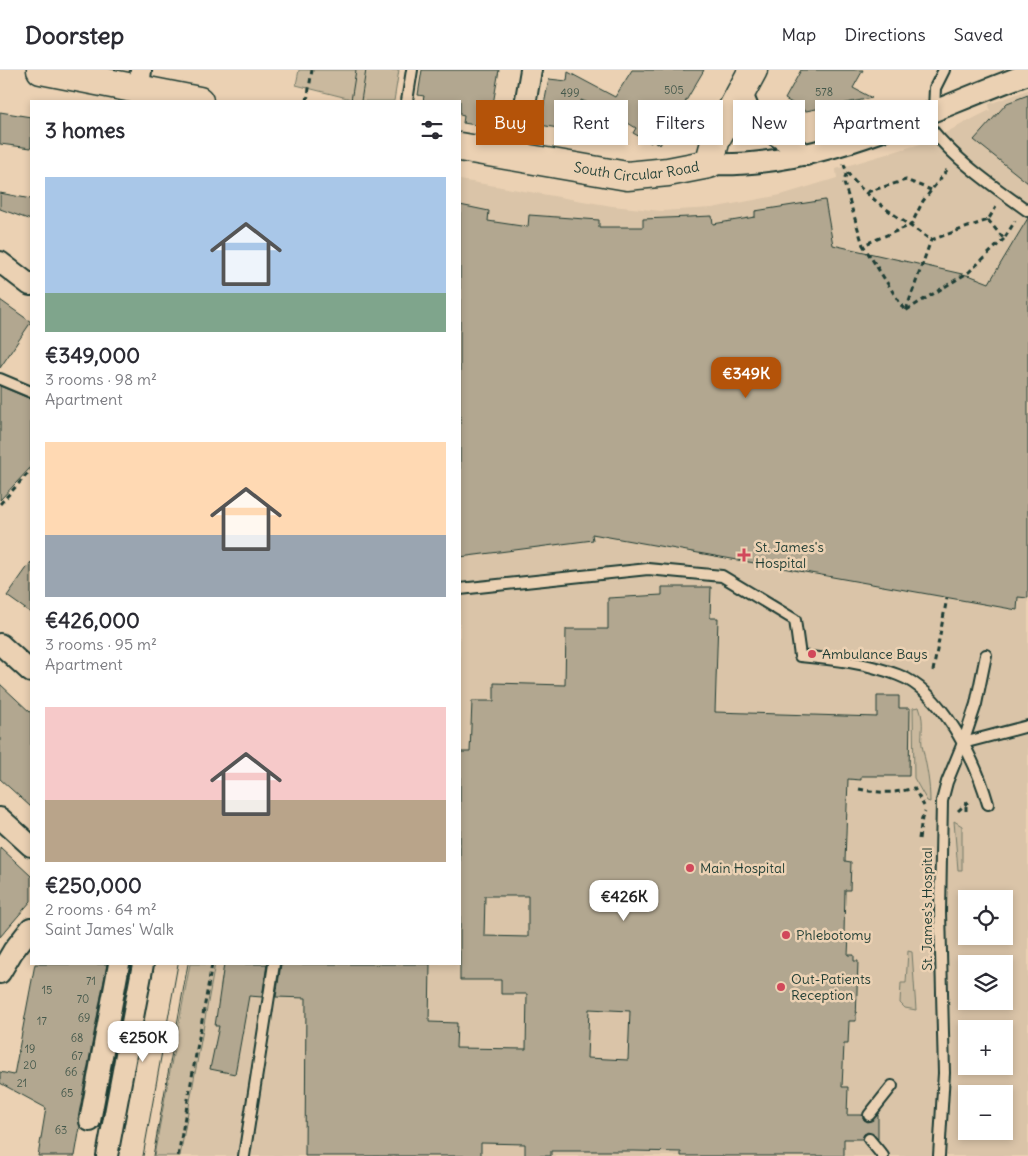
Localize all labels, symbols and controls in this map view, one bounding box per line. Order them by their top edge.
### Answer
text: Doorstep [25,20,124,50]
text: Map [781,23,816,46]
text: Directions [844,23,926,46]
text: Saved [954,23,1003,46]
house number: 505 [664,83,684,97]
house number: 578 [815,85,833,99]
house number: 499 [560,86,580,100]
chip: Buy [476,100,544,145]
chip: Rent [554,100,628,145]
chip: Filters [638,100,723,145]
chip: New [733,100,805,145]
chip: Apartment [815,100,938,145]
icon: filters [418,116,446,144]
text: 3 homes [45,117,125,144]
street label: South Circular Road [573,157,701,185]
icon: home [201,209,291,299]
text: €349,000 [45,342,140,369]
pin: €349K [711,356,781,399]
text: €349K [722,363,770,383]
text: 3 rooms · 98 m² [45,369,157,389]
text: Apartment [45,389,123,409]
icon: home [201,474,291,564]
place label: St. James's Hospital [755,538,824,572]
marker: St. James's Hospital [737,548,751,562]
text: €426,000 [45,607,140,634]
text: 3 rooms · 95 m² [45,634,157,654]
place label: Ambulance Bays [822,645,928,663]
marker: Ambulance Bays [806,648,818,660]
text: Apartment [45,654,123,674]
icon: home [201,739,291,829]
street label: St. James's Hospital [918,847,936,971]
place label: Main Hospital [700,859,785,877]
marker: Main Hospital [684,862,696,874]
text: €250,000 [45,872,142,899]
pin: €426K [589,880,659,922]
text: €426K [600,886,648,906]
map controls [958,890,1013,1140]
button: locate [958,890,1013,945]
text: 2 rooms · 64 m² [45,899,157,919]
text: Saint James' Walk [45,919,174,939]
place label: Phlebotomy [796,926,871,944]
marker: Phlebotomy [780,929,792,941]
button: layers [958,955,1013,1010]
place label: Out-Patients Reception [791,970,871,1004]
house number: 71 [86,974,96,988]
marker: Out-Patients Reception [775,981,787,993]
house number: 15 [42,983,52,997]
house number: 70 [77,992,89,1006]
house number: 69 [78,1011,90,1025]
house number: 17 [37,1014,47,1028]
pin: €250K [108,1020,178,1063]
button: + [958,1020,1013,1075]
text: €250K [119,1027,167,1047]
house number: 68 [71,1031,83,1045]
house number: 19 [25,1042,35,1056]
house number: 67 [71,1049,83,1063]
house number: 20 [23,1058,37,1072]
house number: 66 [65,1065,77,1079]
house number: 21 [17,1076,27,1090]
button: − [958,1085,1013,1140]
house number: 65 [61,1086,73,1100]
house number: 63 [55,1123,67,1137]

